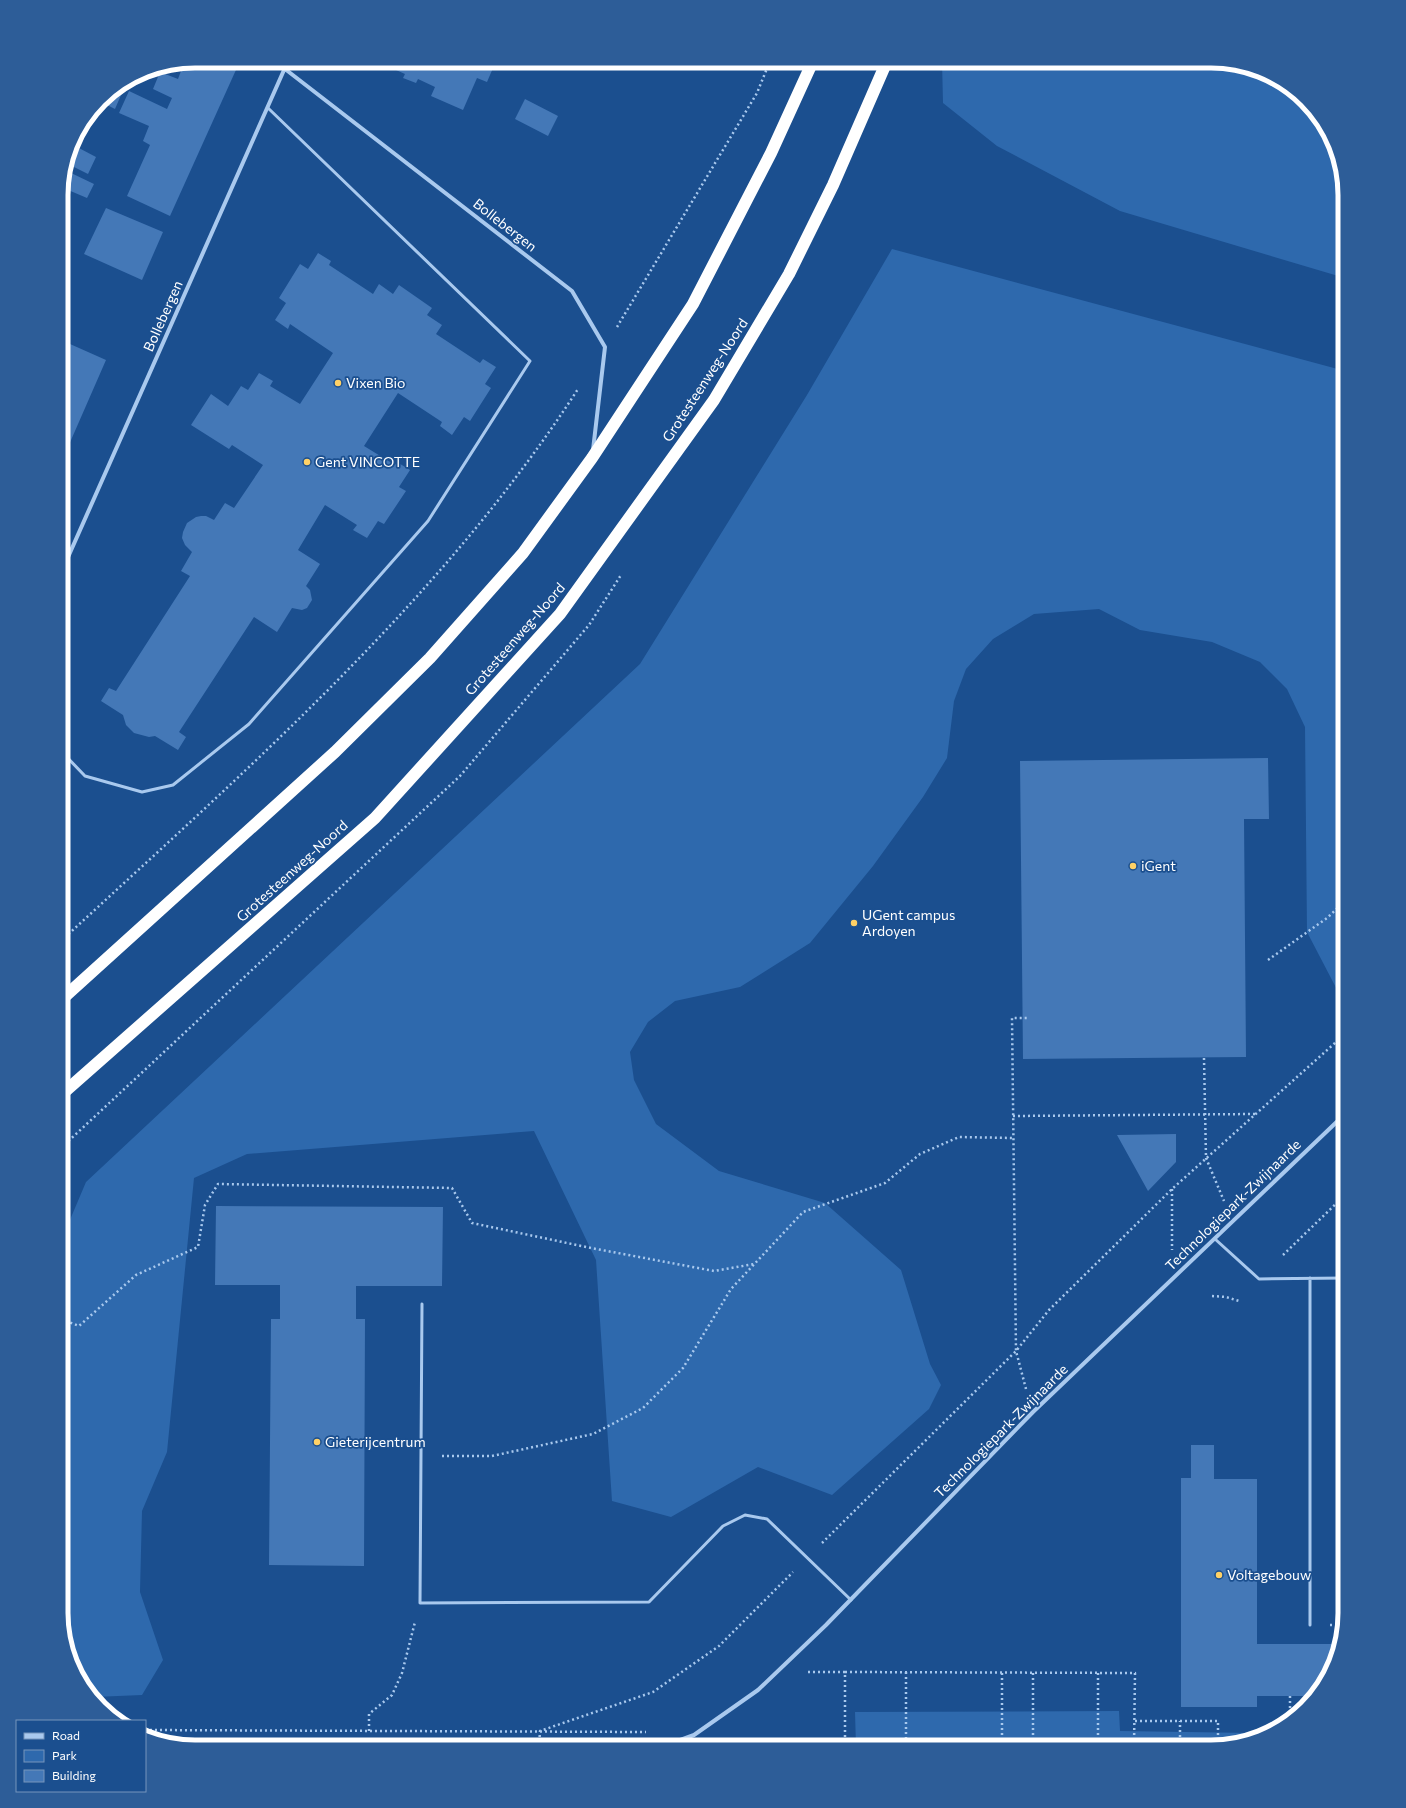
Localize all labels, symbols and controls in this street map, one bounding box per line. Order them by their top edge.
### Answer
street label: Bollebergen [470,195,540,255]
street label: Bollebergen [139,278,186,354]
street label: Grotesteenweg-Noord [658,315,751,445]
place label: Vixen Bio [346,374,405,391]
marker: Vixen Bio [333,378,343,388]
place label: Gent VINCOTTE [315,453,420,470]
marker: Gent VINCOTTE [302,457,312,467]
street label: Grotesteenweg-Noord [461,579,568,699]
street label: Grotesteenweg-Noord [233,816,351,925]
place label: iGent [1141,857,1176,874]
marker: iGent [1128,861,1138,871]
place label: UGent campus Ardoyen [862,906,955,939]
marker: UGent campus Ardoyen [849,918,859,928]
street label: Technologiepark-Zwijnaarde [1161,1135,1304,1274]
street label: Technologiepark-Zwijnaarde [930,1360,1071,1501]
place label: Gieterijcentrum [325,1433,426,1450]
marker: Gieterijcentrum [312,1437,322,1447]
place label: Voltagebouw [1227,1566,1311,1583]
marker: Voltagebouw [1214,1570,1224,1580]
legend [16,1720,146,1792]
text: Road [52,1728,80,1742]
text: Park [52,1748,78,1762]
text: Building [52,1768,96,1782]

